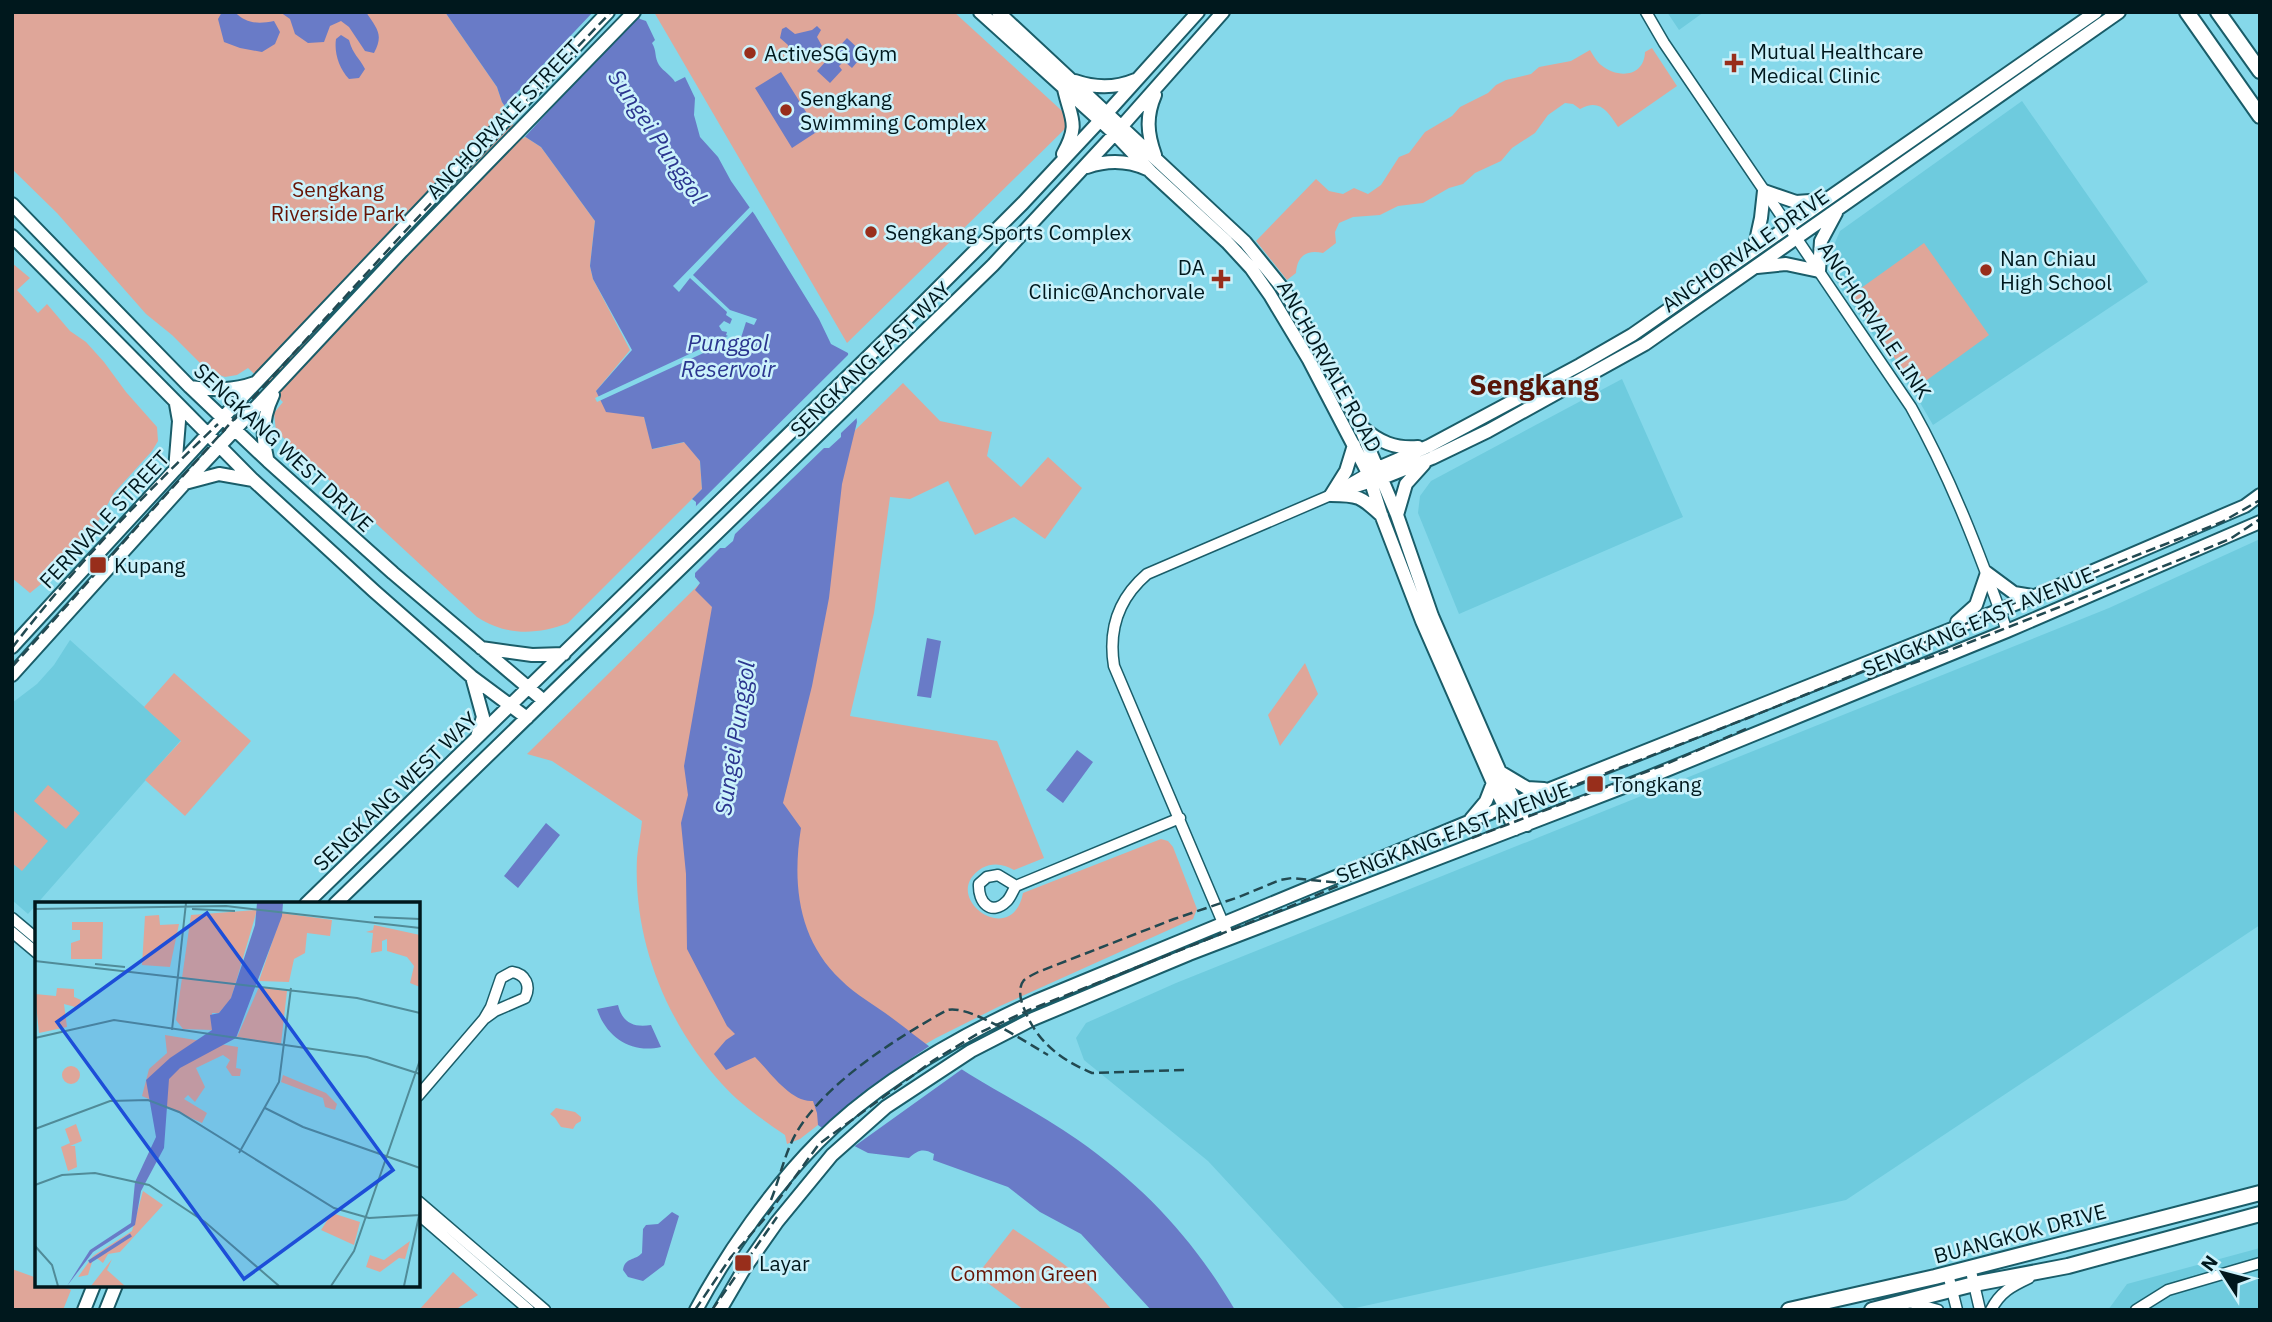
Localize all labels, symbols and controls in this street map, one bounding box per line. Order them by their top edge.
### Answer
street label: ANCHORVALE STREET [420,33,586,205]
place label: Mutual Healthcare Medical Clinic [1750,37,1924,89]
place label: ActiveSG Gym [764,39,897,67]
marker: ActiveSG Gym [742,45,758,61]
marker: Mutual Healthcare Medical Clinic [1724,53,1744,73]
water label: Sungei Punggol [602,63,714,210]
place label: Sengkang Swimming Complex [800,84,987,136]
marker: Sengkang Swimming Complex [778,102,794,118]
park label: Sengkang Riverside Park [271,175,405,227]
street label: ANCHORVALE DRIVE [1656,182,1834,318]
place label: Sengkang Sports Complex [885,218,1132,246]
marker: Sengkang Sports Complex [863,224,879,240]
street label: ANCHORVALE LINK [1812,236,1938,404]
place label: Nan Chiau High School [2000,244,2112,296]
place label: DA Clinic@Anchorvale [1029,253,1205,305]
marker: Nan Chiau High School [1978,262,1994,278]
marker: DA Clinic@Anchorvale [1211,269,1231,289]
street label: SENGKANG EAST WAY [784,275,957,443]
street label: ANCHORVALE ROAD [1271,275,1389,457]
water label: Punggol Reservoir [681,327,776,383]
street label: SENGKANG WEST DRIVE [188,356,380,538]
district label: Sengkang [1469,366,1599,403]
street label: FERNVALE STREET [33,444,175,594]
place label: Kupang [114,551,185,579]
marker: Kupang [88,555,108,575]
street label: SENGKANG EAST AVENUE [1858,560,2098,682]
water label: Sungei Punggol [707,658,761,817]
street label: SENGKANG WEST WAY [307,705,484,877]
place label: Tongkang [1611,770,1702,798]
street label: SENGKANG EAST AVENUE [1332,774,1574,890]
marker: Tongkang [1585,774,1605,794]
inset map [35,902,420,1287]
street label: BUANGKOK DRIVE [1931,1197,2109,1269]
north arrow [2188,1238,2258,1308]
place label: Layar [759,1249,810,1277]
text: N [2195,1250,2223,1276]
marker: Layar [733,1253,753,1273]
park label: Common Green [950,1259,1098,1287]

